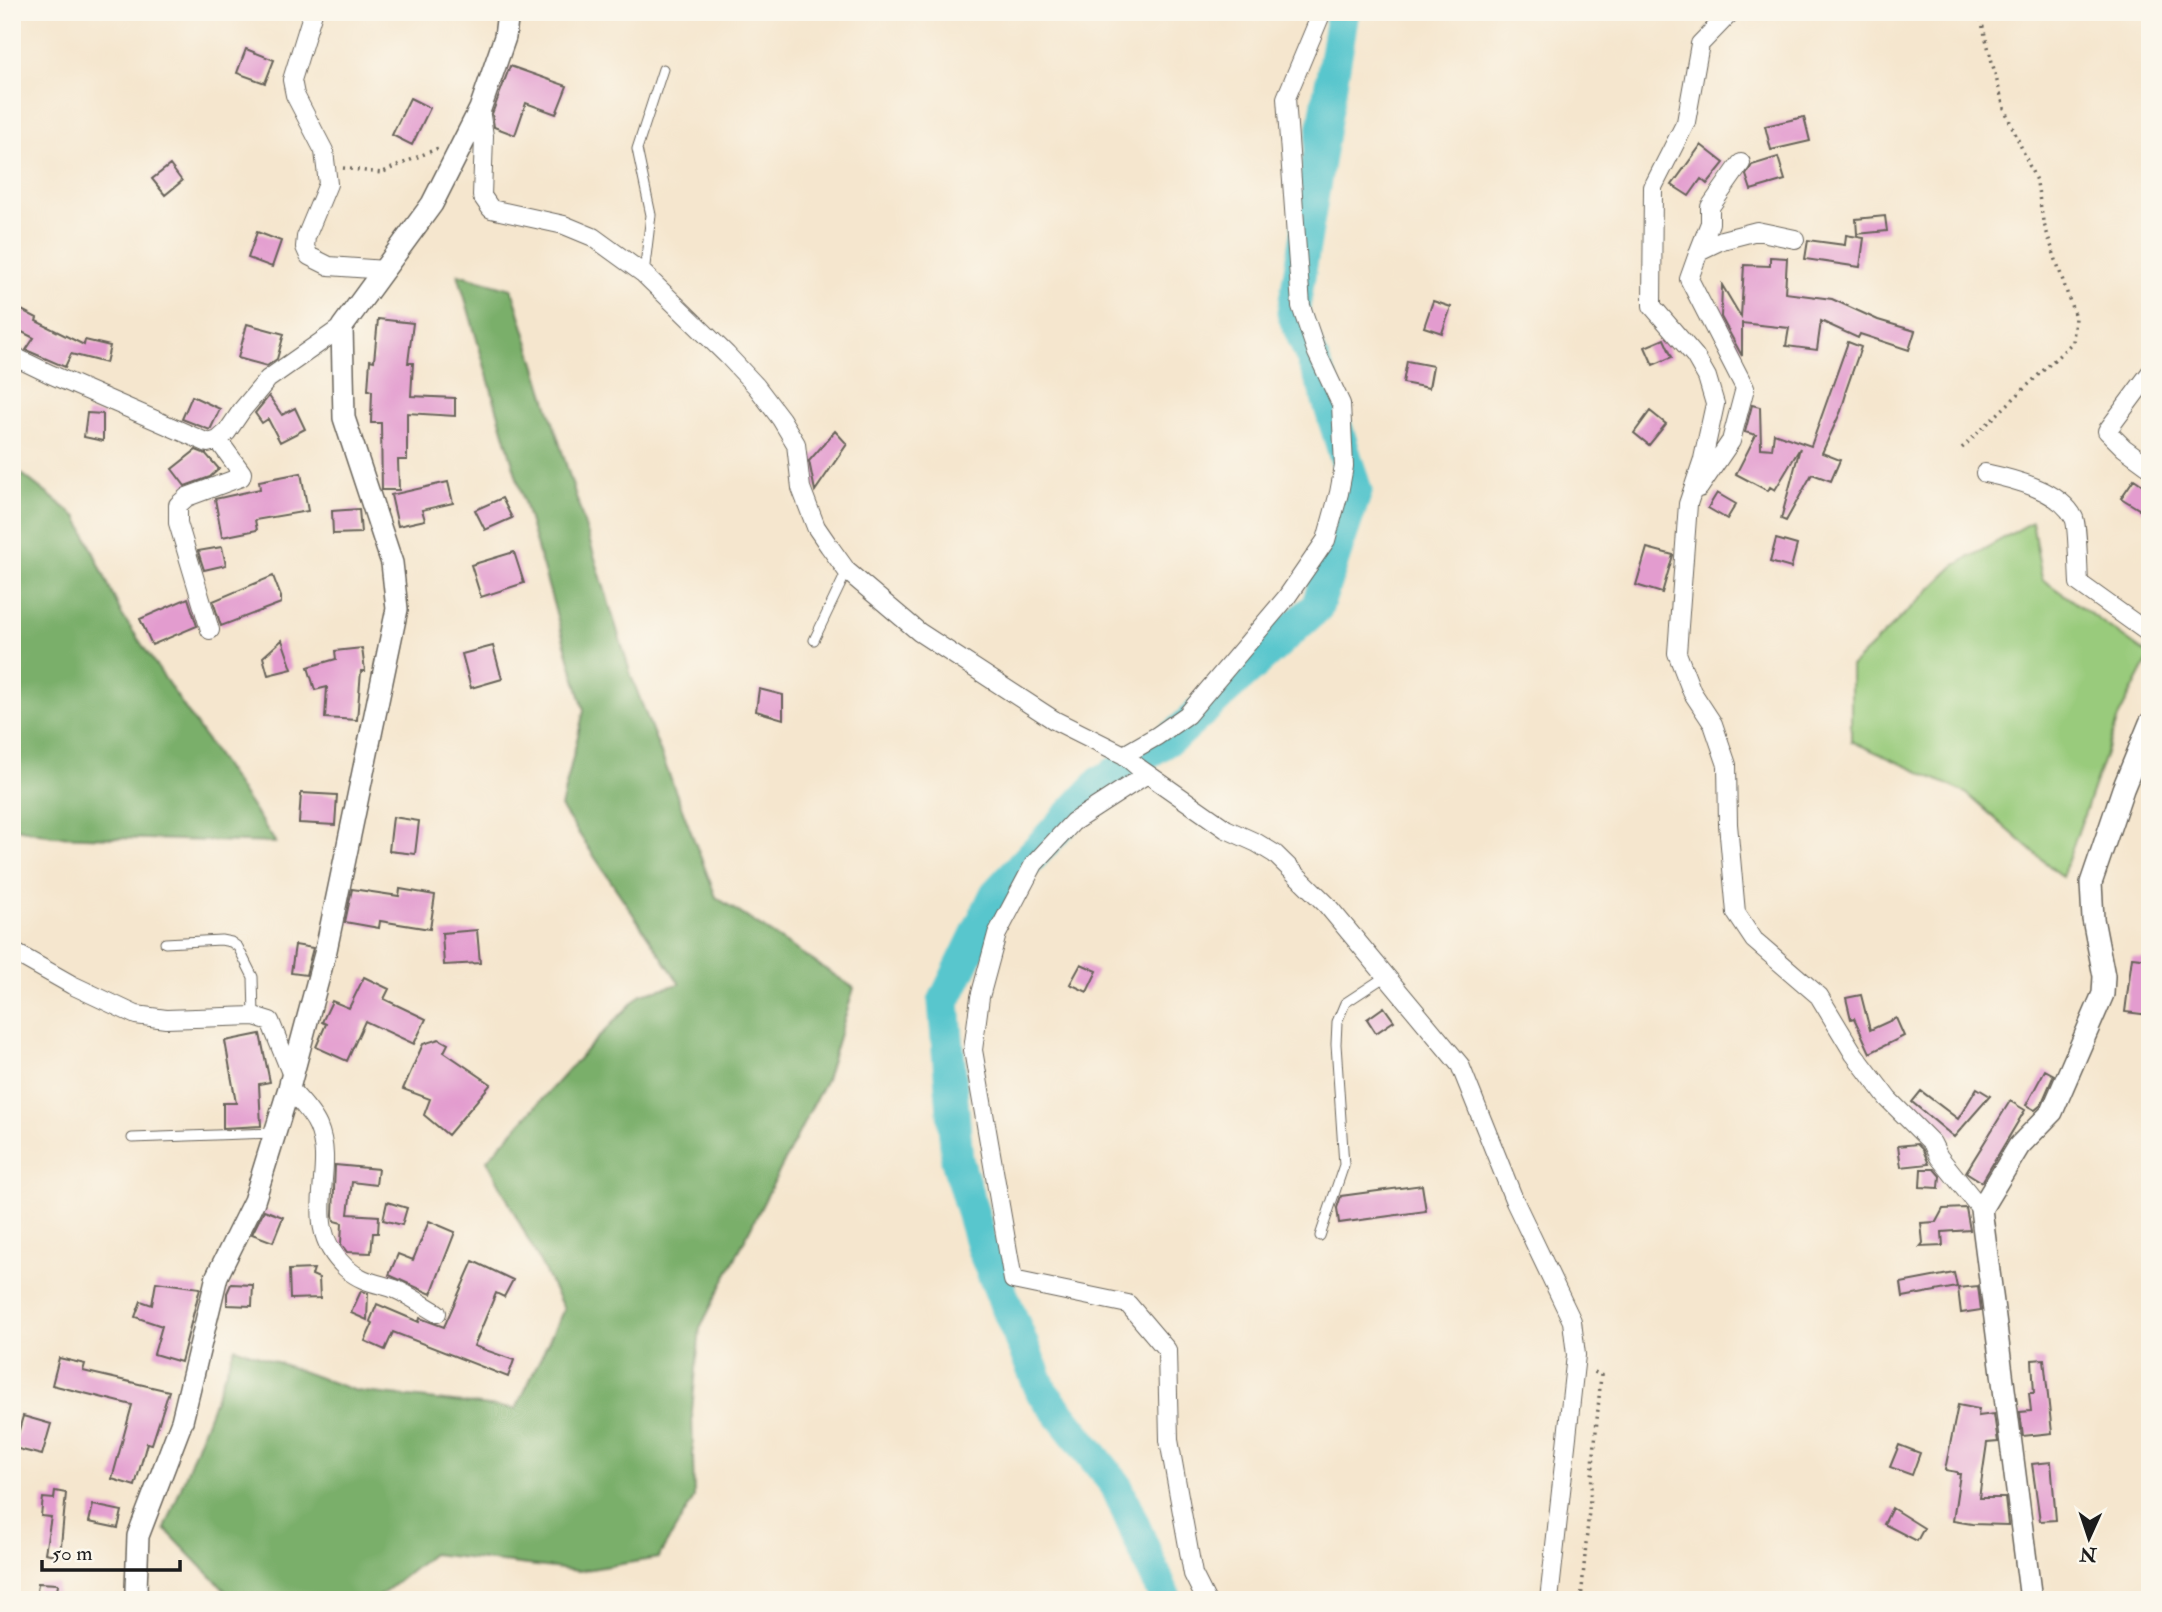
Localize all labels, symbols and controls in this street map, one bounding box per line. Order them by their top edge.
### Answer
north arrow [2054,1504,2124,1574]
scale bar [42,1528,180,1572]
text: 50 m [52,1540,93,1567]
text: N [2078,1541,2098,1566]

